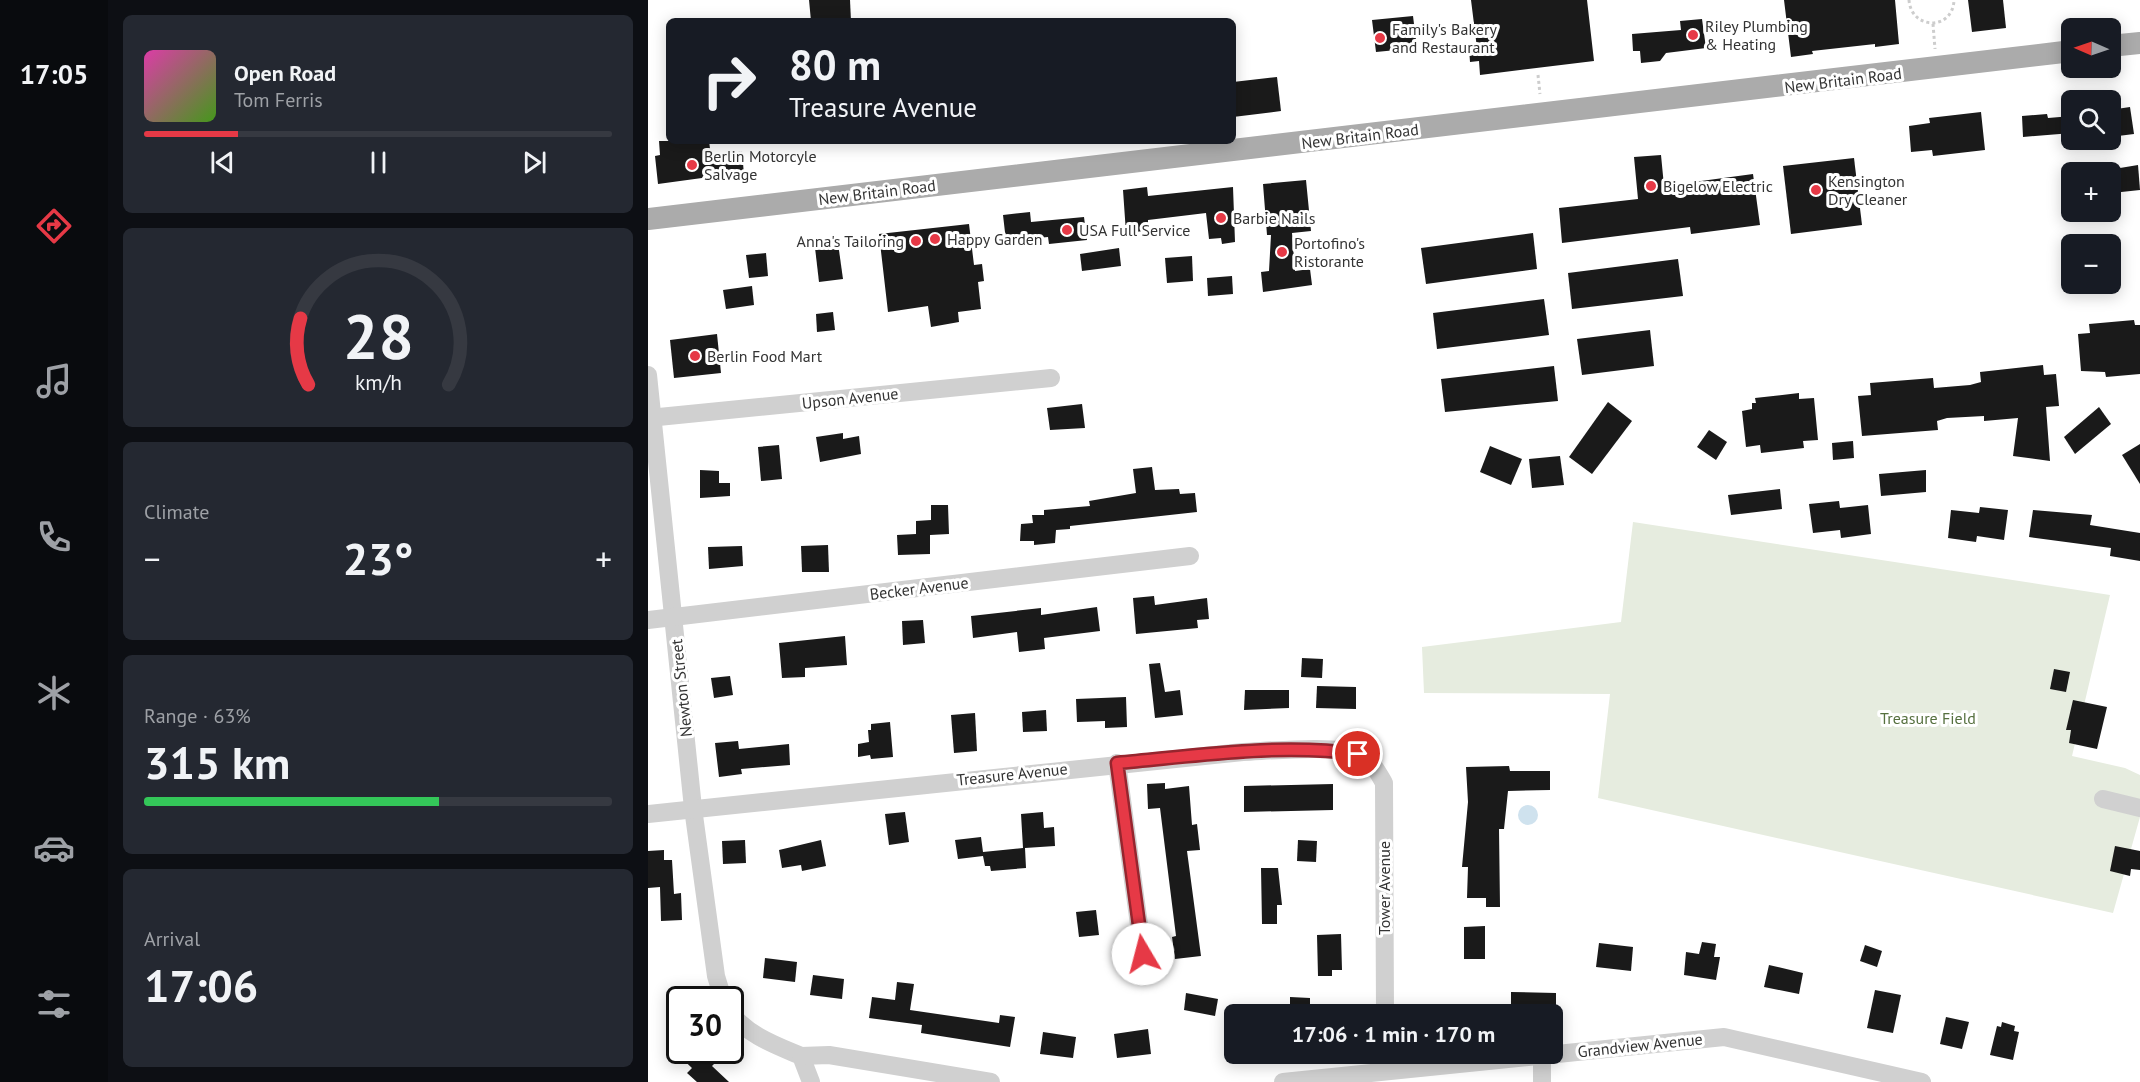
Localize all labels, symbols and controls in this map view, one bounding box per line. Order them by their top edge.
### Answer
place label: Riley Plumbing & Heating [1705,16,1808,54]
north arrow [2061,18,2121,78]
map controls [2061,18,2121,294]
place label: Family's Bakery and Restaurant [1392,19,1497,57]
marker: Riley Plumbing & Heating [1686,28,1700,42]
marker: Family's Bakery and Restaurant [1373,31,1387,45]
text: 80 m [789,37,881,92]
icon: right [690,42,768,120]
text: 17:05 [20,57,88,91]
text: Open Road [234,59,336,87]
street label: New Britain Road [1783,63,1903,97]
text: Tom Ferris [234,87,323,113]
text: Treasure Avenue [789,90,977,124]
button: search [2061,90,2121,150]
street label: New Britain Road [1300,119,1420,153]
icon: previous [206,146,239,179]
icon: pause [362,146,395,179]
icon: next [518,146,551,179]
place label: Berlin Motorcyle Salvage [704,146,817,184]
marker: Berlin Motorcyle Salvage [685,158,699,172]
button: + [2061,162,2121,222]
place label: Kensington Dry Cleaner [1828,171,1908,209]
street label: New Britain Road [817,175,937,209]
place label: Bigelow Electric [1663,176,1773,196]
marker: Bigelow Electric [1644,179,1658,193]
marker: Kensington Dry Cleaner [1809,183,1823,197]
icon: directions [33,205,75,247]
place label: Barbie Nails [1233,208,1316,228]
marker: Barbie Nails [1214,211,1228,225]
place label: USA Full Service [1079,220,1190,240]
marker: USA Full Service [1060,223,1074,237]
place label: Happy Garden [947,229,1043,249]
place label: Anna's Tailoring [797,231,904,251]
marker: Happy Garden [928,232,942,246]
place label: Portofino's Ristorante [1294,233,1365,271]
marker: Anna's Tailoring [909,234,923,248]
button: − [2061,234,2121,294]
marker: Portofino's Ristorante [1275,245,1289,259]
text: 28 [343,295,413,376]
place label: Berlin Food Mart [707,346,823,366]
marker: Berlin Food Mart [688,349,702,363]
icon: music [33,360,75,402]
text: km/h [354,368,401,396]
street label: Upson Avenue [801,383,899,413]
text: Climate [144,499,210,525]
icon: phone [33,516,75,558]
text: 23° [343,529,413,587]
text: − [144,537,161,580]
text: + [595,537,612,580]
street label: Becker Avenue [869,572,969,604]
street label: Newton Street [666,638,696,738]
icon: climate [33,672,75,714]
text: Range · 63% [144,703,251,729]
park label: Treasure Field [1880,708,1976,728]
pin [1332,728,1383,779]
text: 315 km [144,733,290,791]
icon: arrive [1341,737,1374,770]
street label: Treasure Avenue [956,758,1068,790]
icon: car [33,827,75,869]
street label: Tower Avenue [1374,841,1394,935]
position arrow [1111,922,1175,986]
text: Arrival [144,926,200,952]
text: 17:06 [144,956,258,1014]
icon: filters [33,983,75,1025]
speed limit sign: 30 [666,986,744,1064]
text: 17:06 · 1 min · 170 m [1292,1020,1495,1048]
street label: Grandview Avenue [1577,1028,1703,1062]

